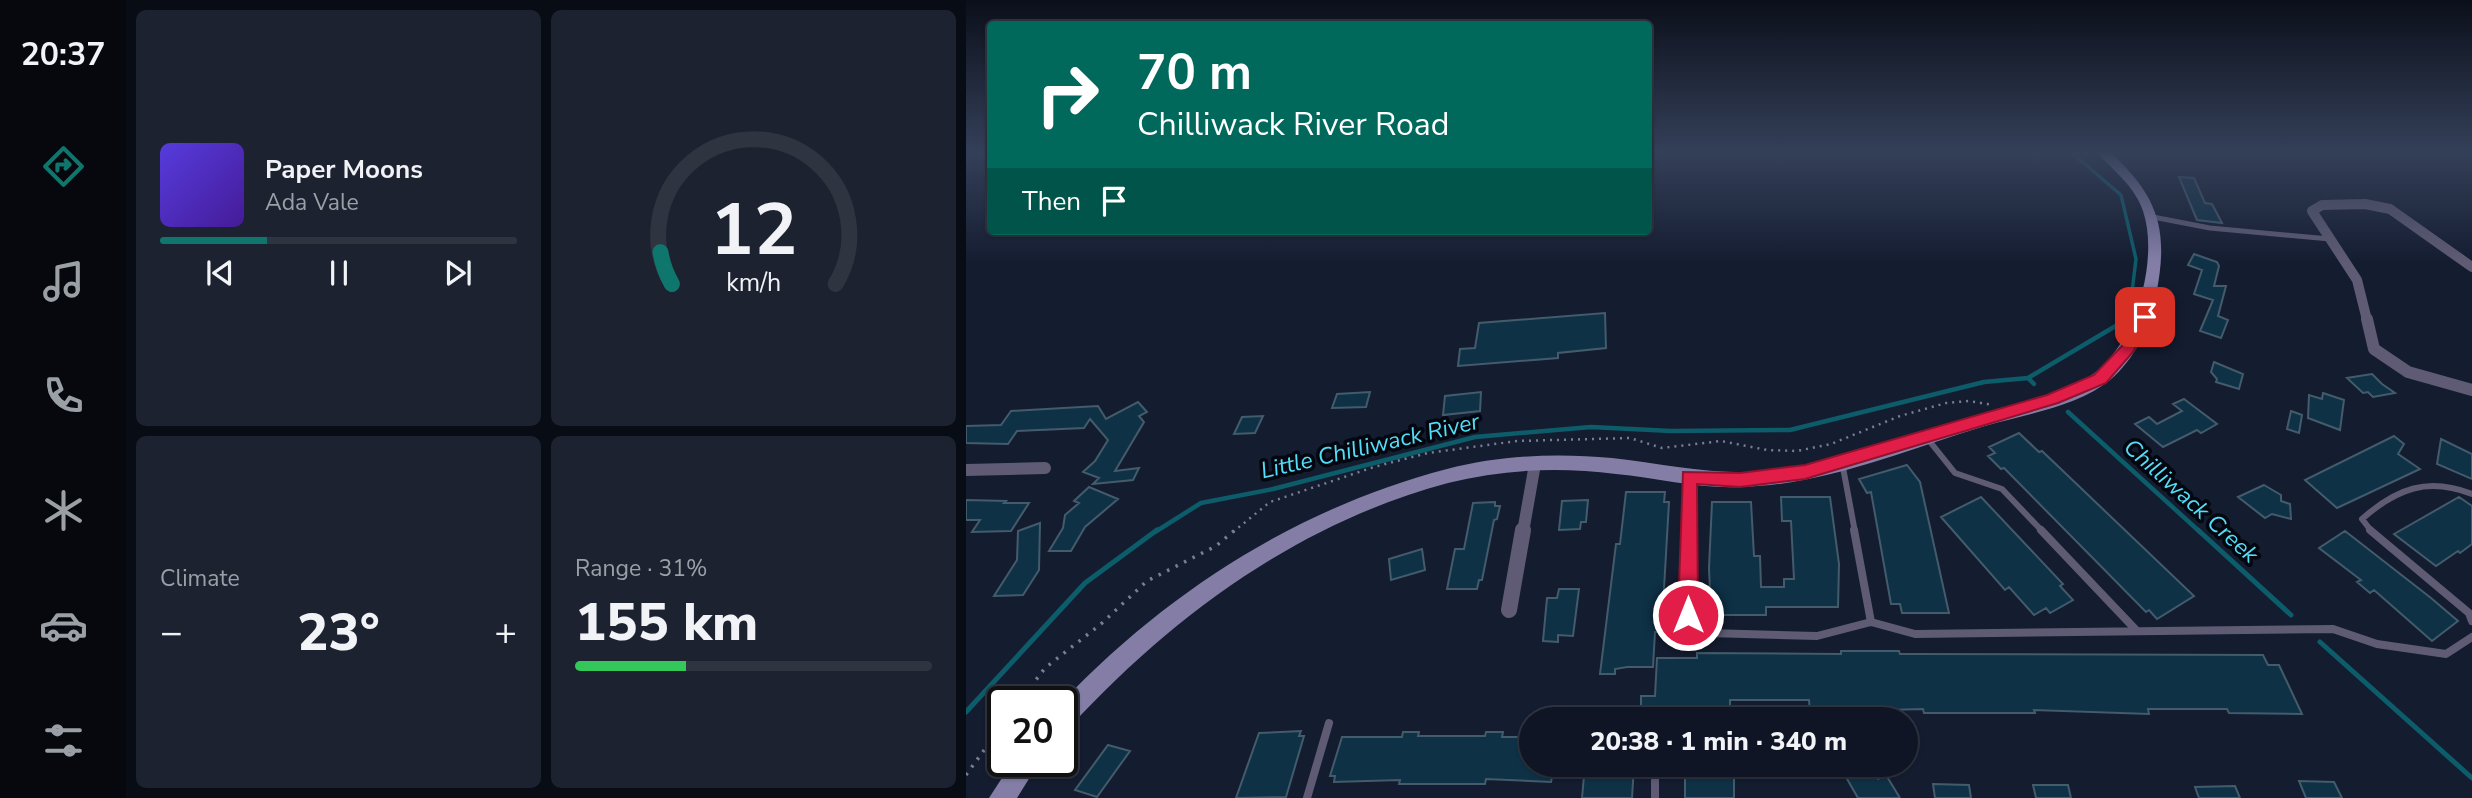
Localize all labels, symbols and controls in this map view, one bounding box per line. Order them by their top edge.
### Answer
text: 20:37 [21,33,105,76]
text: 70 m [1137,39,1252,106]
icon: right [1022,49,1113,140]
text: Chilliwack River Road [1137,103,1449,146]
icon: directions [39,142,88,191]
text: Paper Moons [265,152,423,187]
text: 12 [710,180,797,280]
icon: arrive [1095,182,1133,220]
text: Then [1022,184,1081,219]
text: Ada Vale [265,187,359,218]
icon: previous [201,254,239,292]
icon: pause [320,254,358,292]
icon: next [439,254,477,292]
icon: music [39,257,88,306]
text: km/h [726,266,781,300]
pin [2115,287,2175,347]
icon: arrive [2126,298,2164,336]
icon: phone [39,371,88,420]
water label: Little Chilliwack River [1258,406,1483,486]
water label: Chilliwack Creek [2117,432,2266,570]
icon: climate [39,486,88,535]
text: Range · 31% [575,553,707,584]
text: Climate [160,563,240,594]
position arrow [1651,578,1725,652]
text: 155 km [575,587,758,658]
text: 23° [297,597,380,668]
icon: car [39,601,88,650]
text: − [160,607,183,658]
text: + [494,607,517,658]
speed limit sign: 20 [987,686,1078,777]
icon: filters [39,716,88,765]
text: 20:38 · 1 min · 340 m [1590,724,1847,759]

